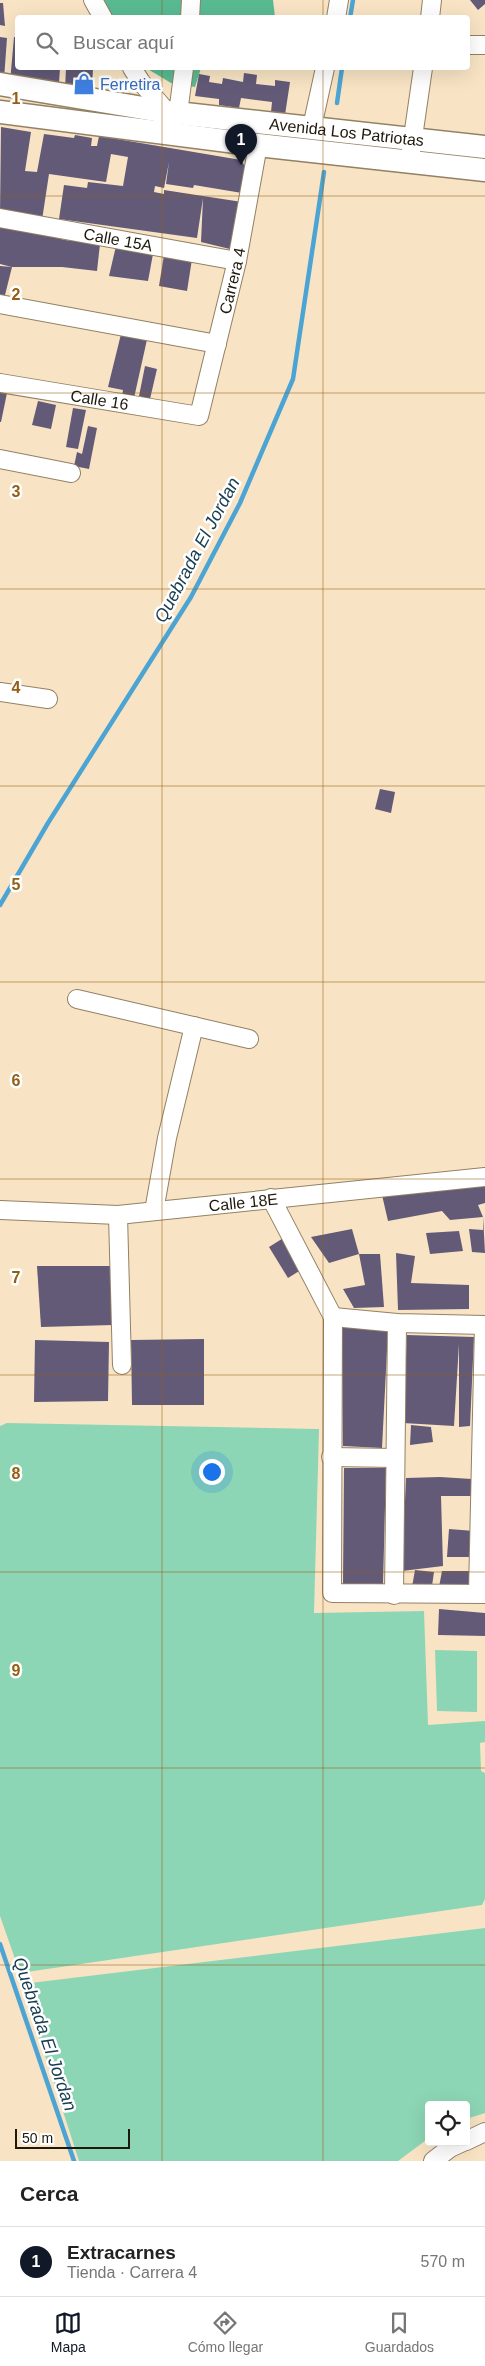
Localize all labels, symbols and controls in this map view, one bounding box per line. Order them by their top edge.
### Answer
search box [15,15,470,70]
icon: search [33,29,61,57]
text: Buscar aquí [73,32,174,53]
shop icon: Ferretira [71,71,97,97]
place label: Ferretira [100,76,161,93]
text: 1 [12,90,21,107]
street label: Avenida Los Patriotas [268,115,425,149]
pin: 1 [225,124,257,165]
street label: Calle 15A [82,225,154,255]
street label: Carrera 4 [216,246,248,316]
text: 2 [12,286,21,303]
street label: Calle 16 [69,387,130,413]
water label: Quebrada El Jordan [150,474,244,626]
text: 3 [12,483,21,500]
text: 4 [12,679,21,696]
text: 5 [12,876,21,893]
text: 6 [12,1072,21,1089]
street label: Calle 18E [208,1191,279,1215]
text: 7 [12,1269,21,1286]
your location [199,1459,225,1485]
text: 8 [12,1465,21,1482]
text: 9 [12,1662,21,1679]
water label: Quebrada El Jordan [9,1955,81,2113]
map controls [425,2101,470,2146]
button: locate [425,2101,470,2146]
scale bar [15,2126,130,2149]
text: 50 m [22,2130,53,2146]
text: Cerca [20,2182,78,2205]
text: Extracarnes [67,2242,176,2263]
text: 1 [32,2253,40,2270]
text: 570 m [421,2253,465,2270]
text: Tienda · Carrera 4 [67,2264,197,2281]
tab: Mapa [51,2309,86,2355]
tab: Cómo llegar [188,2309,263,2355]
tab: Guardados [365,2309,434,2355]

